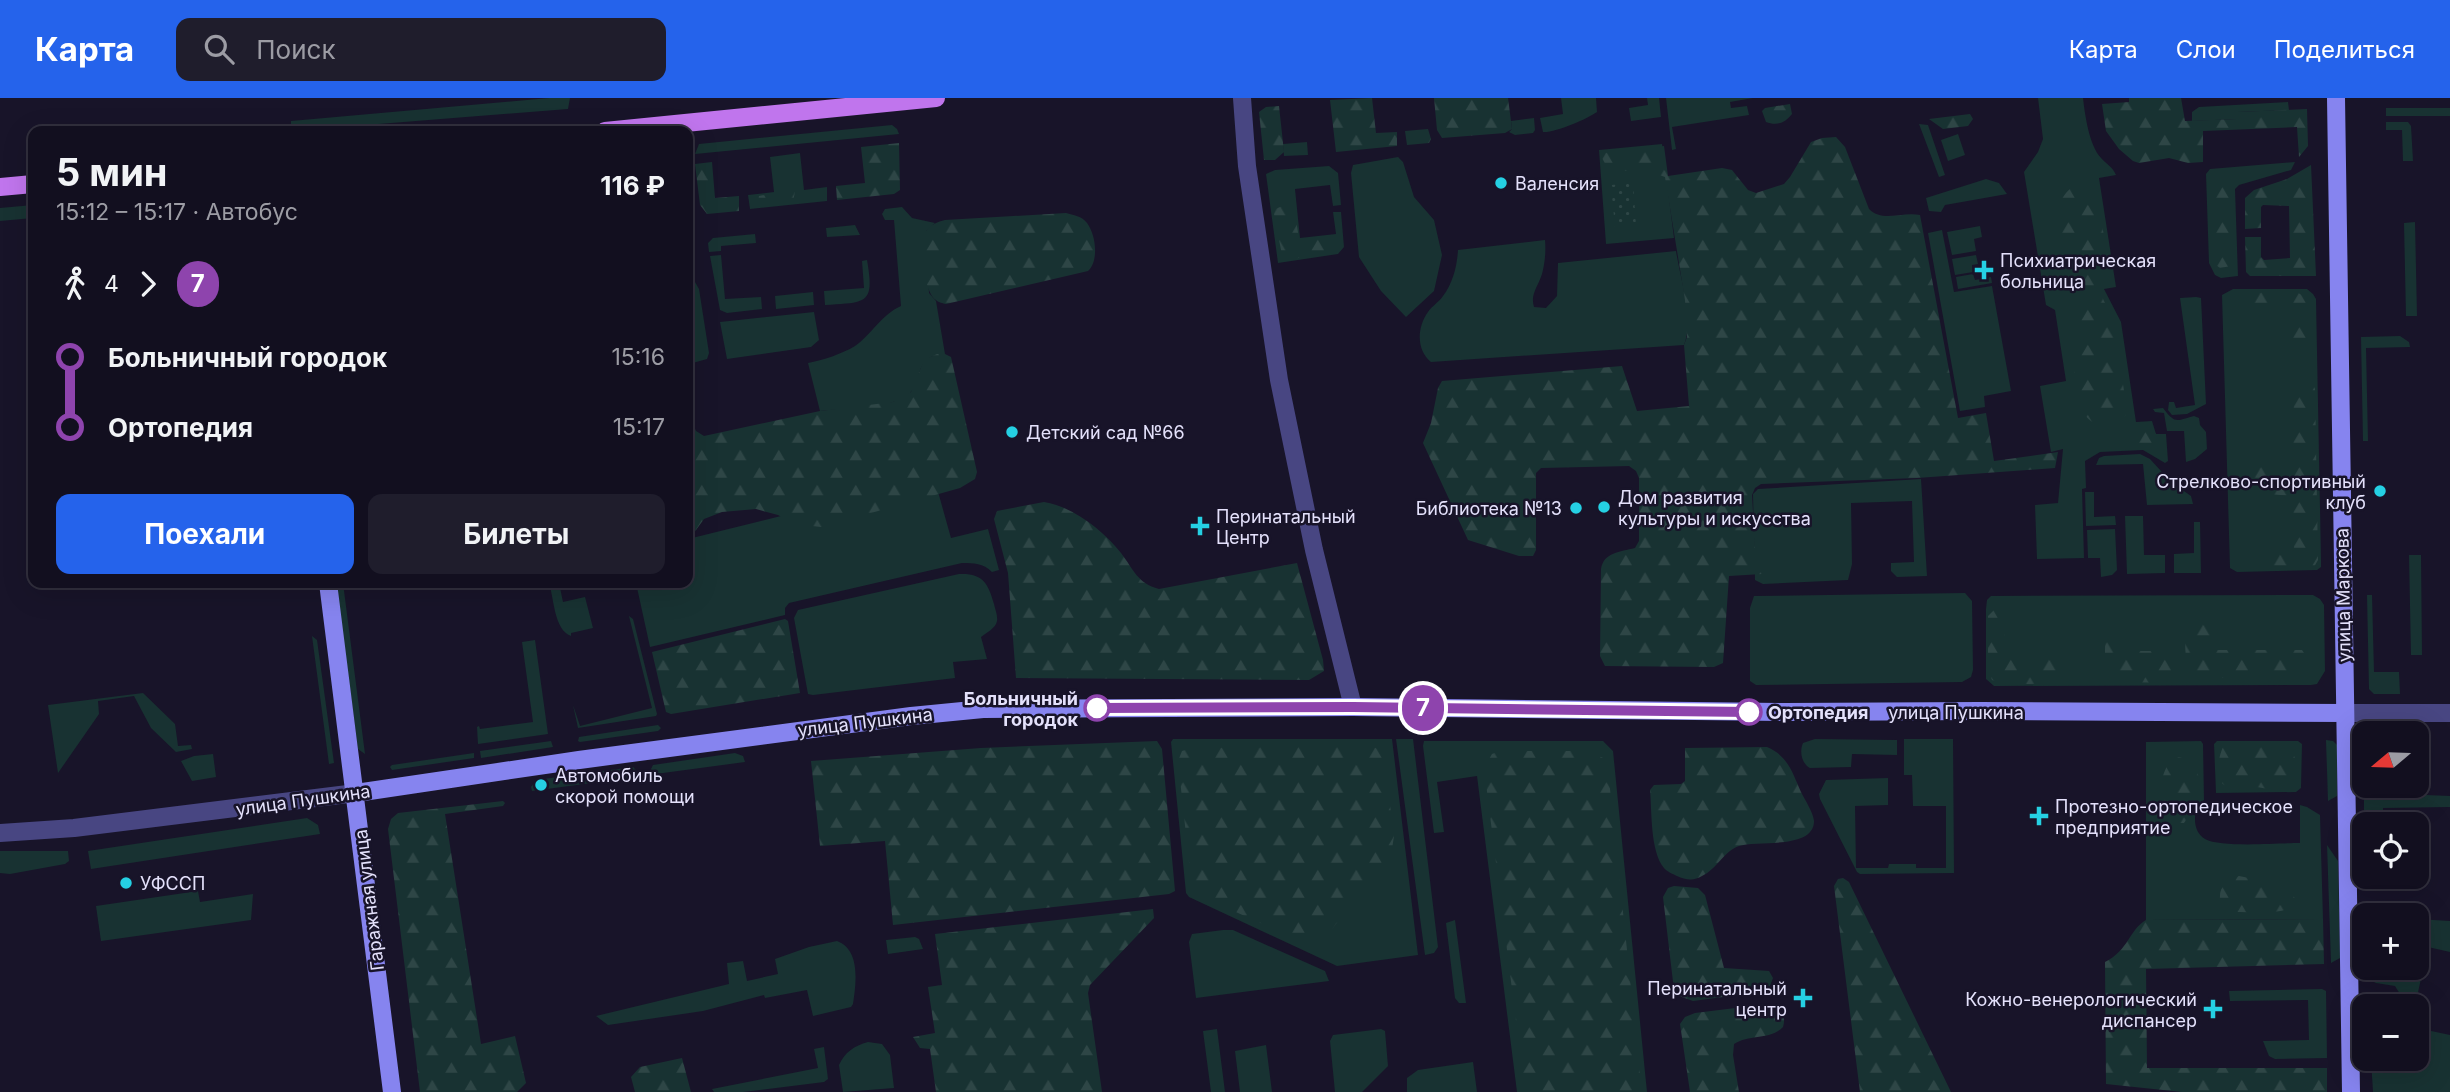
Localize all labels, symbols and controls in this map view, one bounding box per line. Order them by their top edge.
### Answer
search box [176,18,666,81]
text: Карта [35,29,134,69]
icon: search [200,30,238,68]
text: Поиск [256,34,335,65]
text: Карта [2069,35,2138,64]
text: Слои [2176,35,2236,64]
text: Поделиться [2274,35,2415,64]
text: 5 мин [56,149,167,195]
text: 116 ₽ [600,170,665,201]
place label: Валенсия [1515,173,1599,194]
marker: Валенсия [1493,175,1509,191]
text: 15:12 – 15:17 · Автобус [56,198,298,226]
place label: Психиатрическая больница [2000,250,2156,292]
marker: Психиатрическая больница [1974,260,1994,280]
icon: walk [56,265,94,303]
icon: forward [129,265,167,303]
text: 7 [191,269,205,298]
text: 4 [104,270,119,298]
text: Больничный городок [108,342,387,373]
text: 15:16 [611,343,665,371]
text: Ортопедия [108,412,253,443]
text: 15:17 [613,413,665,441]
place label: Детский сад №66 [1026,422,1185,443]
marker: Детский сад №66 [1004,424,1020,440]
place label: Стрелково-спортивный клуб [2156,471,2366,513]
marker: Стрелково-спортивный клуб [2372,483,2388,499]
place label: Дом развития культуры и искусства [1618,487,1811,529]
button: Поехали [56,494,354,574]
button: Билеты [368,494,665,574]
place label: Библиотека №13 [1416,498,1562,519]
marker: Дом развития культуры и искусства [1596,499,1612,515]
marker: Библиотека №13 [1568,500,1584,516]
place label: Перинатальный Центр [1216,506,1356,548]
marker: Перинатальный Центр [1190,516,1210,536]
street label: улица Маркова [2331,528,2355,662]
line badge: 7 [1400,685,1446,731]
place label: Больничный городок [964,688,1078,730]
text: 7 [1416,693,1430,722]
marker: Больничный городок [1084,695,1110,721]
marker: Ортопедия [1736,699,1762,725]
place label: Ортопедия [1768,702,1868,723]
street label: улица Пушкина [1888,702,2024,723]
street label: улица Пушкина [796,703,934,741]
north arrow [2352,721,2429,798]
map controls [2352,721,2429,1071]
place label: Автомобиль скорой помощи [555,765,695,807]
marker: Автомобиль скорой помощи [533,777,549,793]
street label: улица Пушкина [234,780,372,820]
place label: Протезно-ортопедическое предприятие [2055,796,2293,838]
marker: Протезно-ортопедическое предприятие [2029,806,2049,826]
button: locate [2352,812,2429,889]
street label: Гаражная улица [350,828,388,972]
place label: УФССП [140,873,205,894]
marker: УФССП [118,875,134,891]
button: + [2352,903,2429,980]
place label: Перинатальный центр [1647,978,1787,1020]
marker: Перинатальный центр [1793,988,1813,1008]
place label: Кожно-венерологический диспансер [1965,989,2197,1031]
button: − [2352,994,2429,1071]
marker: Кожно-венерологический диспансер [2203,999,2223,1019]

